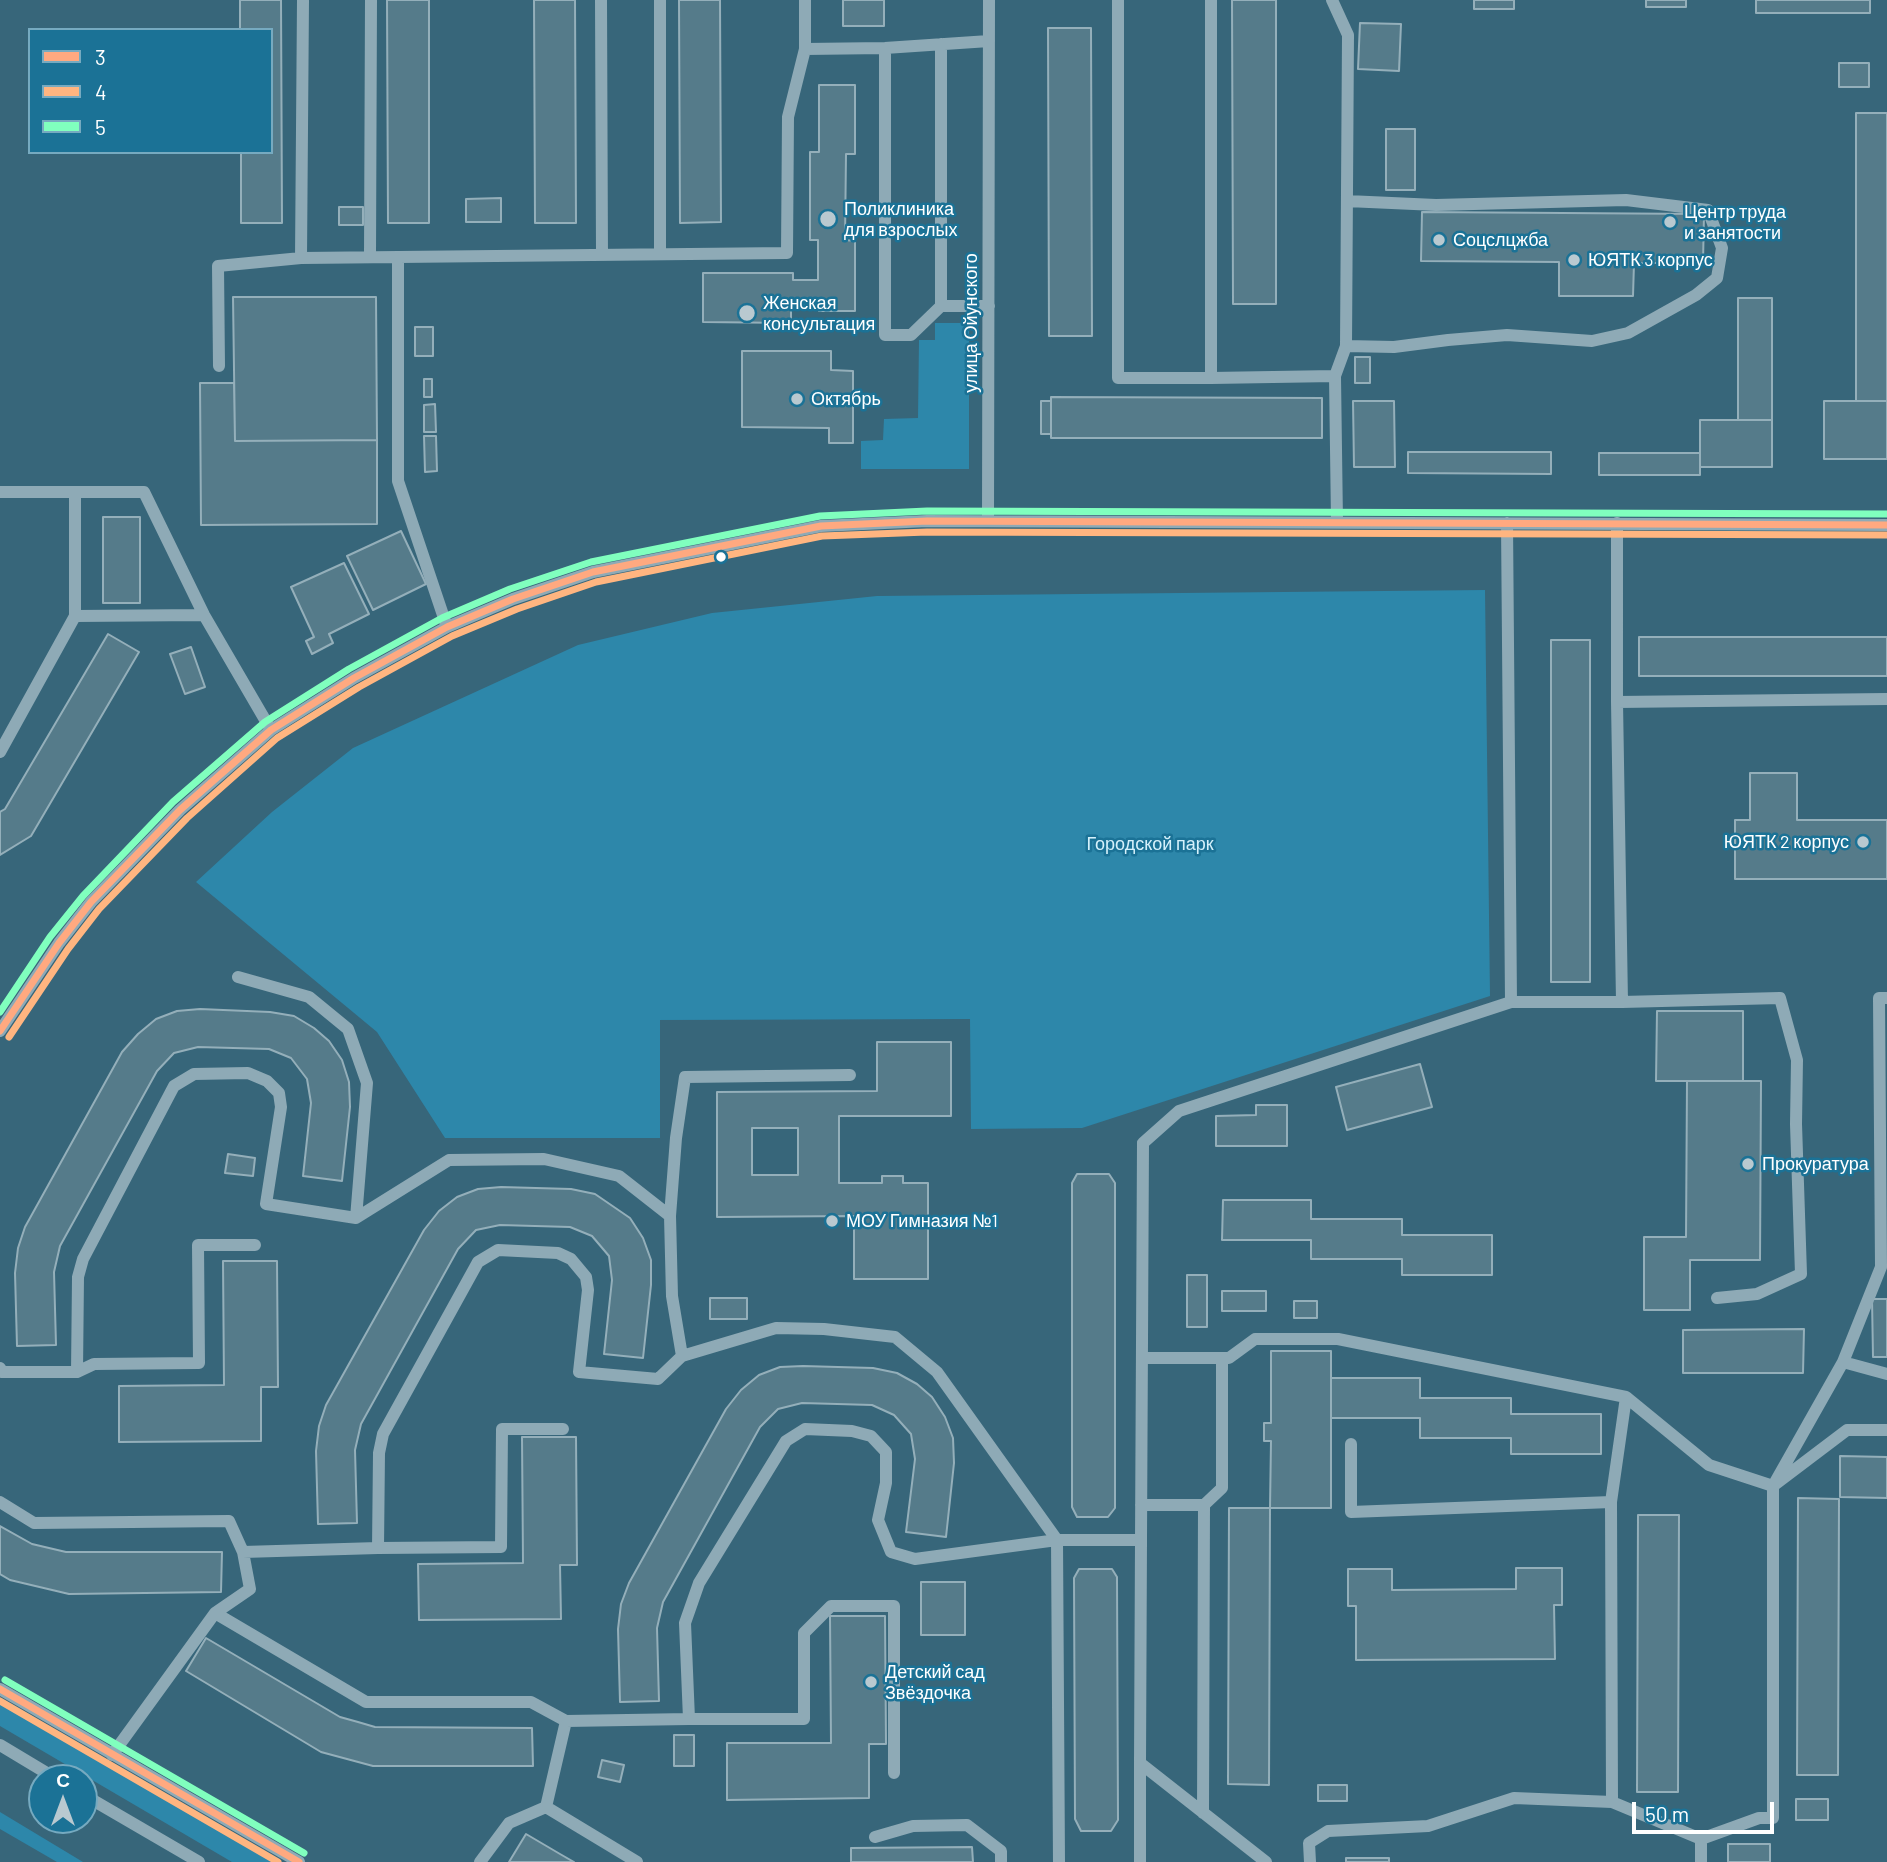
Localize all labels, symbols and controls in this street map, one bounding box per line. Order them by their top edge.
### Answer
legend [28,28,273,154]
text: 3 [95,44,106,69]
text: 4 [95,79,107,104]
text: 5 [95,114,106,139]
place label: Поликлиника для взрослых [844,198,957,241]
place label: Центр труда и занятости [1684,201,1786,244]
marker: Поликлиника для взрослых [818,209,838,229]
marker: Центр труда и занятости [1662,214,1678,230]
place label: Соцслцжба [1453,229,1548,251]
marker: Соцслцжба [1431,232,1447,248]
place label: ЮЯТК 3 корпус [1588,249,1713,271]
marker: ЮЯТК 3 корпус [1566,252,1582,268]
street label: улица Ойунского [960,253,982,393]
place label: Женская консультация [763,292,875,334]
marker: Женская консультация [737,303,757,323]
place label: Октябрь [811,388,881,410]
marker: Октябрь [789,391,805,407]
unlabelled marker [714,550,728,564]
place label: ЮЯТК 2 корпус [1724,831,1849,853]
park label: Городской парк [1086,833,1214,855]
marker: ЮЯТК 2 корпус [1855,834,1871,850]
place label: Прокуратура [1762,1153,1869,1175]
marker: Прокуратура [1740,1156,1756,1172]
place label: МОУ Гимназия №1 [846,1210,998,1232]
marker: МОУ Гимназия №1 [824,1213,840,1229]
place label: Детский сад Звёздочка [885,1661,985,1704]
marker: Детский сад Звёздочка [863,1674,879,1690]
north arrow [28,1764,98,1834]
text: С [56,1768,70,1791]
scale bar [1635,1788,1777,1832]
text: 50 m [1645,1801,1689,1826]

